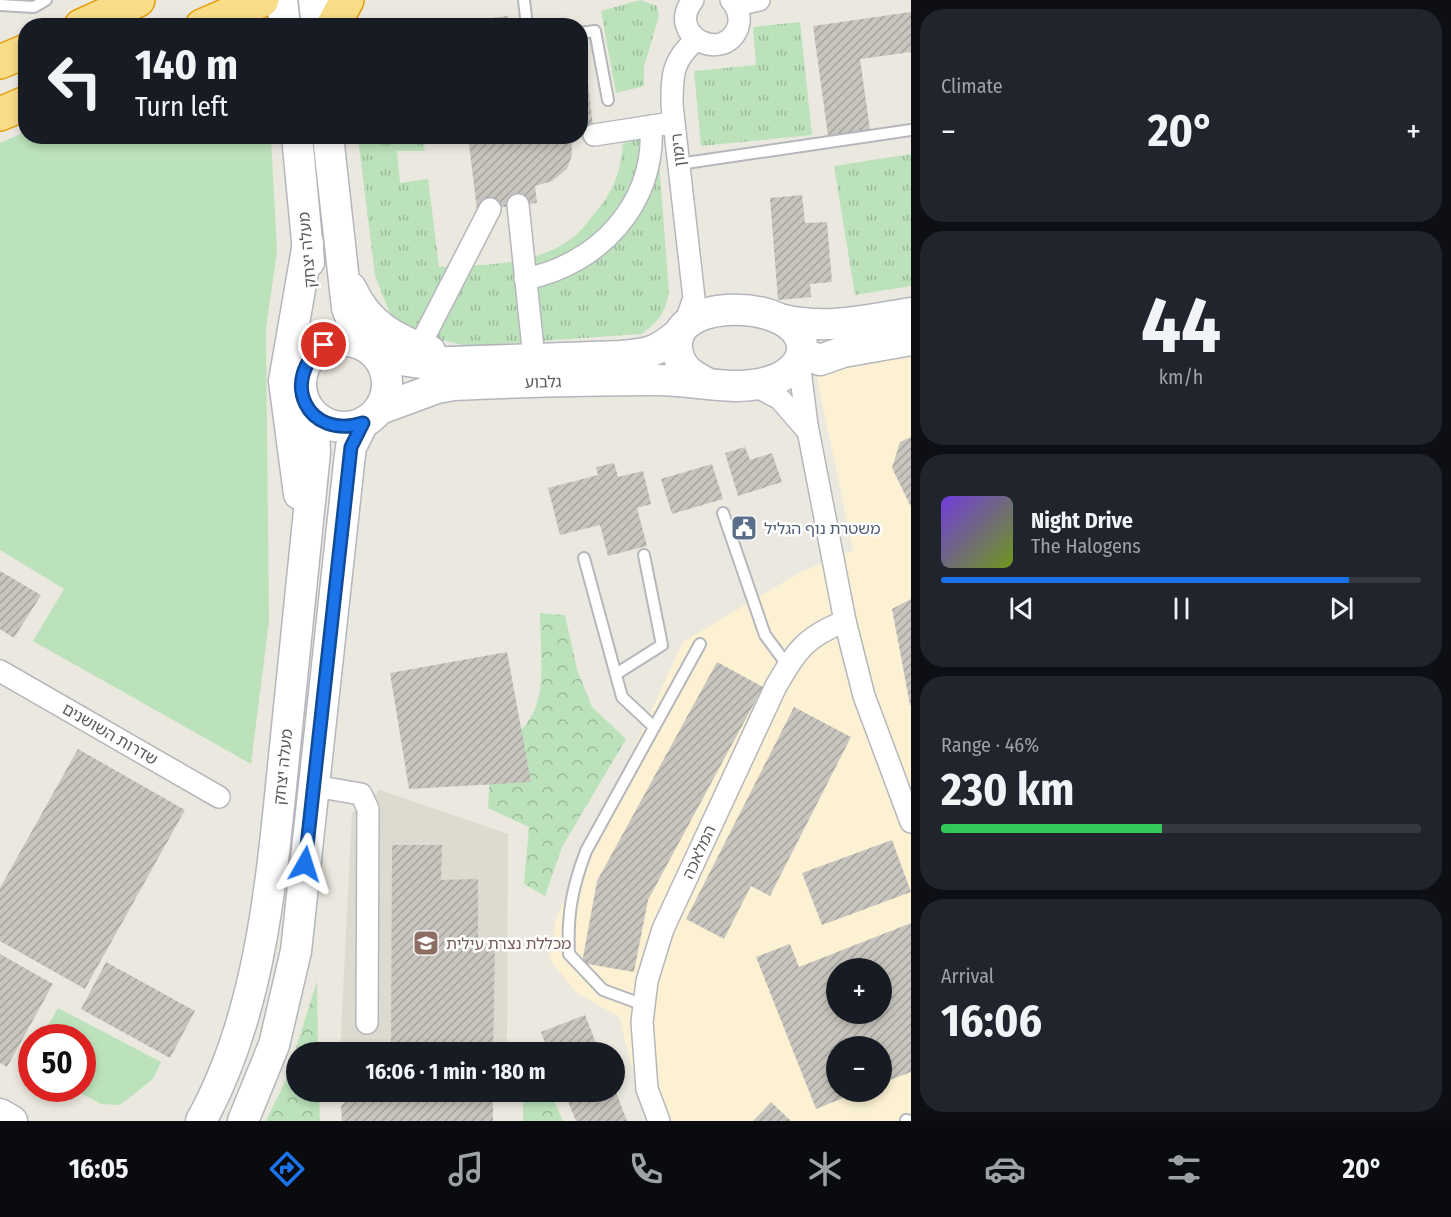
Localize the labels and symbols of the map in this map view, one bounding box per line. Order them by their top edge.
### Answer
street label: רימון [667,132,689,168]
street label: מעלה יצחק [294,211,320,289]
pin [298,319,349,370]
street label: גלבוע [524,372,562,392]
public building icon: משטרת נוף הגליל [729,513,759,543]
place label: משטרת נוף הגליל [764,519,881,538]
street label: שדרות השושנים [59,699,161,769]
street label: מעלה יצחק [270,728,296,806]
street label: המלאכה [678,822,720,882]
position arrow [273,832,337,896]
school or university icon: מכללת נצרת עילית [411,928,441,958]
place label: מכללת נצרת עילית [446,934,571,953]
speed limit sign: 50 [18,1024,96,1102]

